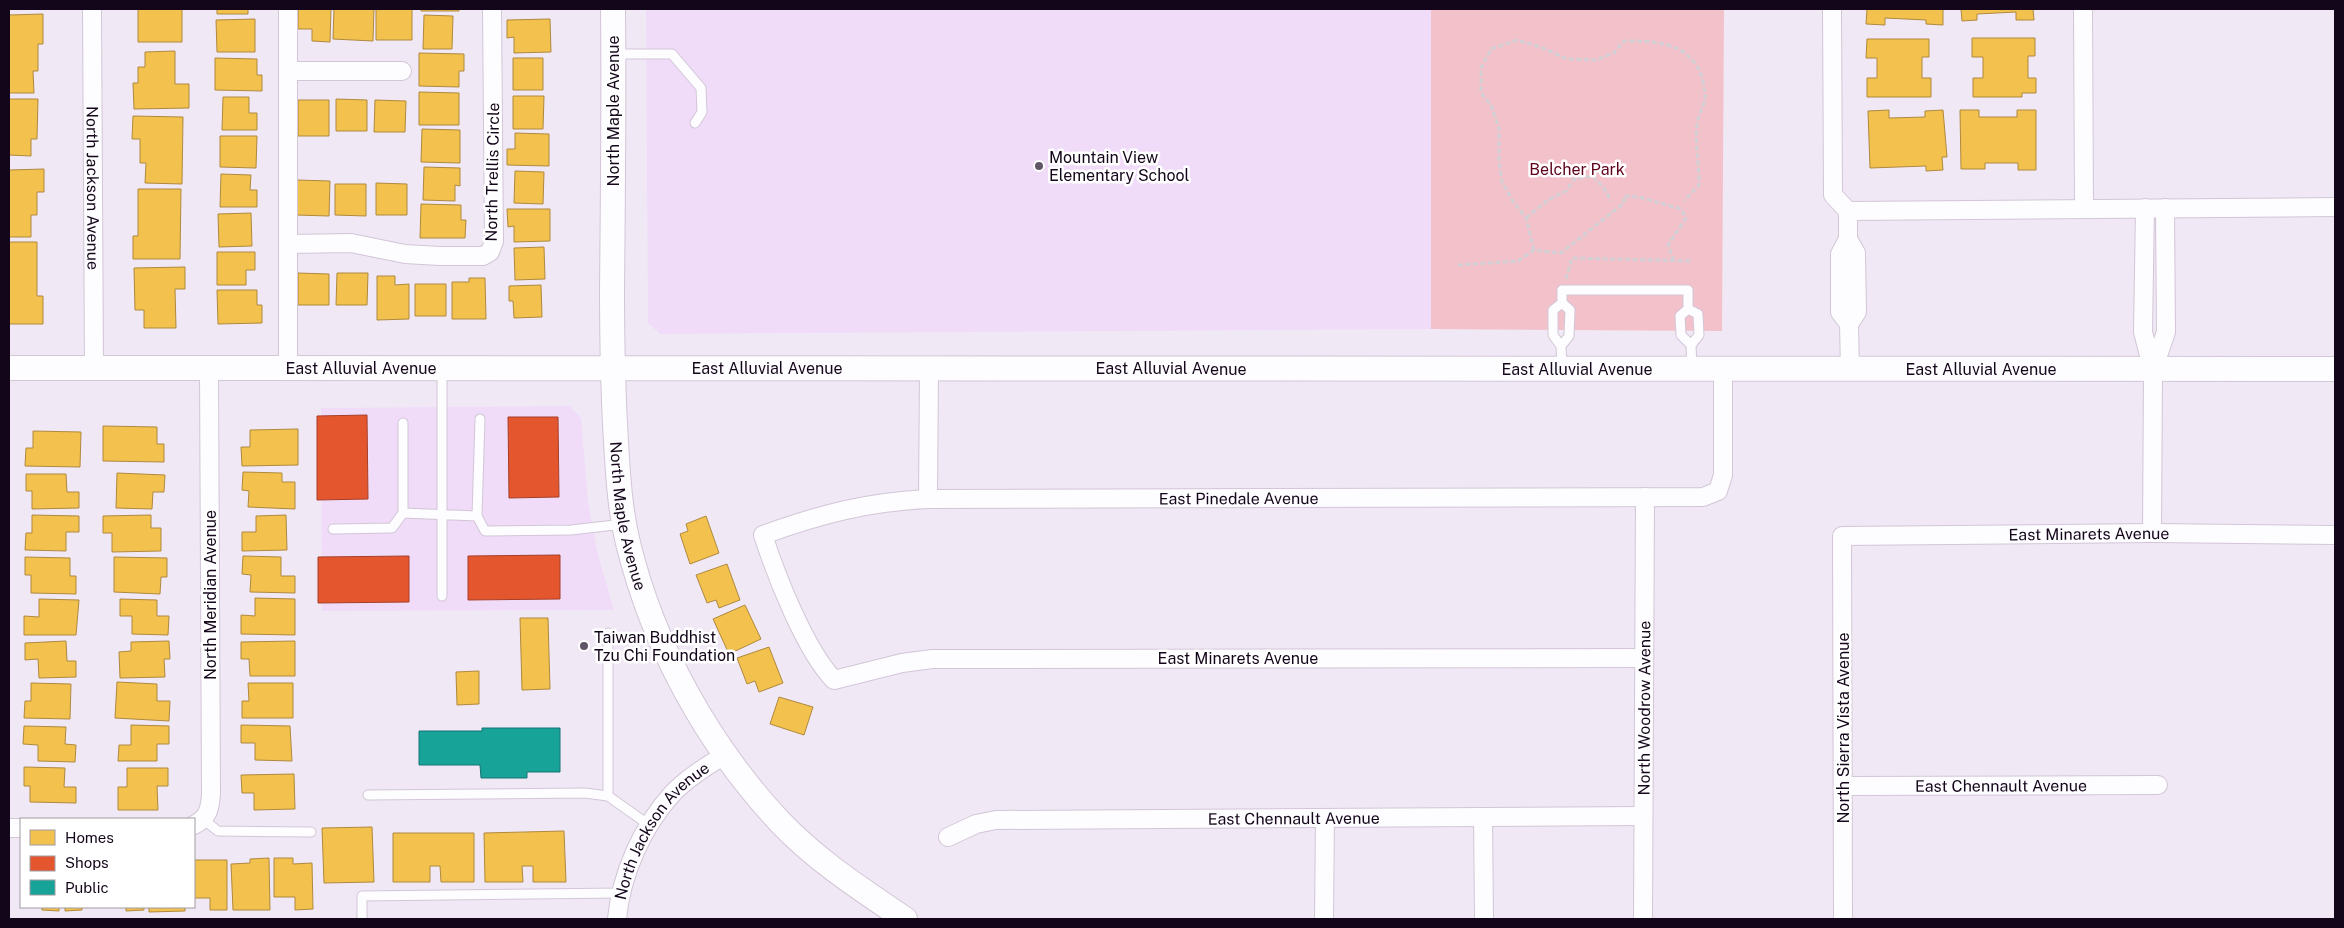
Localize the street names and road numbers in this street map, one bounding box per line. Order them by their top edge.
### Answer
street label: North Maple Avenue [604,35,623,187]
street label: North Trellis Circle [482,102,503,242]
street label: North Jackson Avenue [83,106,102,270]
street label: East Alluvial Avenue [285,359,437,378]
street label: East Alluvial Avenue [691,359,843,378]
street label: East Alluvial Avenue [1095,359,1247,379]
street label: East Alluvial Avenue [1501,360,1653,379]
street label: East Alluvial Avenue [1905,360,2057,379]
street label: North Maple Avenue [606,441,650,593]
street label: East Pinedale Avenue [1159,489,1319,508]
street label: North Meridian Avenue [201,510,220,680]
street label: East Minarets Avenue [2008,524,2170,544]
street label: North Woodrow Avenue [1635,621,1654,795]
street label: North Sierra Vista Avenue [1834,632,1853,824]
street label: East Minarets Avenue [1158,649,1318,668]
street label: North Jackson Avenue [611,758,713,902]
street label: East Chennault Avenue [1915,776,2087,796]
street label: East Chennault Avenue [1208,809,1380,829]

